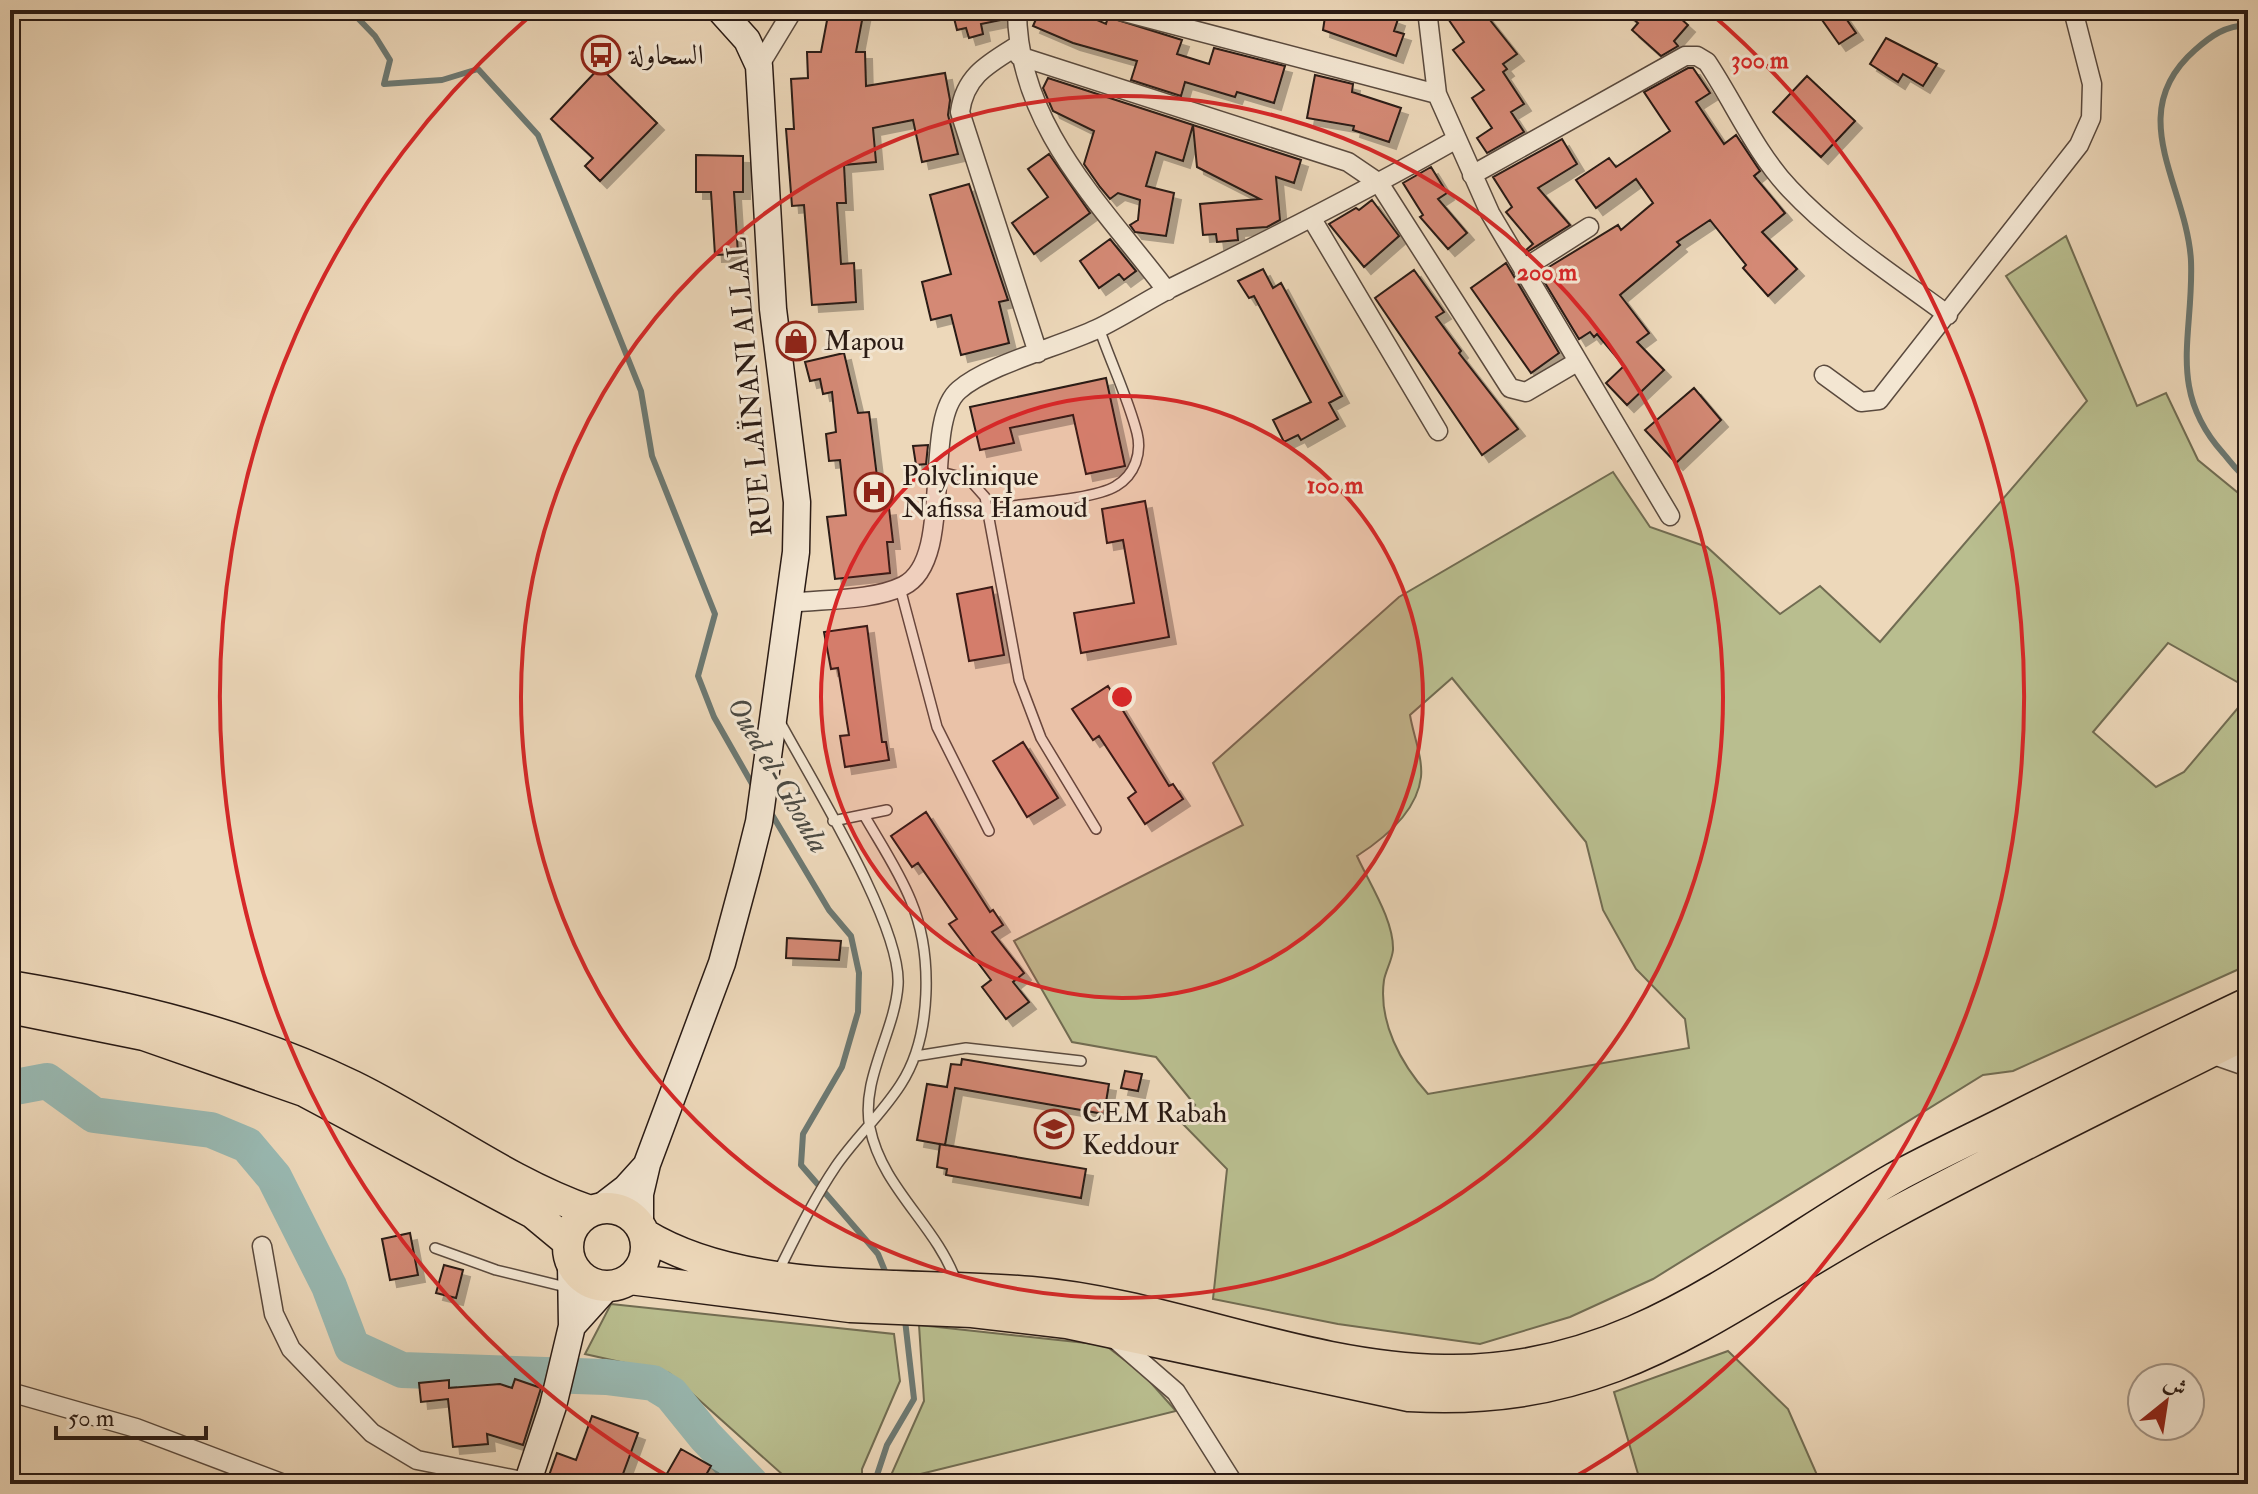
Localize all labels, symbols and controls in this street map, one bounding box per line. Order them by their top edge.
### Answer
bus stop icon: السحاولة [580,34,622,76]
place label: السحاولة [627,38,704,73]
text: 300 m [1731,45,1789,76]
street label: RUE LAÏNANI ALLAL [719,236,781,538]
text: 200 m [1517,257,1578,288]
shop icon: Mapou [775,320,817,362]
place label: Mapou [824,324,905,359]
place label: Polyclinique Nafissa Hamoud [902,459,1088,526]
text: 100 m [1307,470,1364,501]
hospital icon: Polyclinique Nafissa Hamoud [853,471,895,513]
centre of rings [1108,683,1136,711]
water label: Oued el-Ghoula [718,690,838,860]
place label: CEM Rabah Keddour [1082,1096,1227,1163]
school or university icon: CEM Rabah Keddour [1033,1108,1075,1150]
north arrow [2126,1362,2206,1442]
text: ش [2159,1368,2192,1403]
scale bar [56,1390,206,1440]
text: 50 m [68,1403,115,1434]

